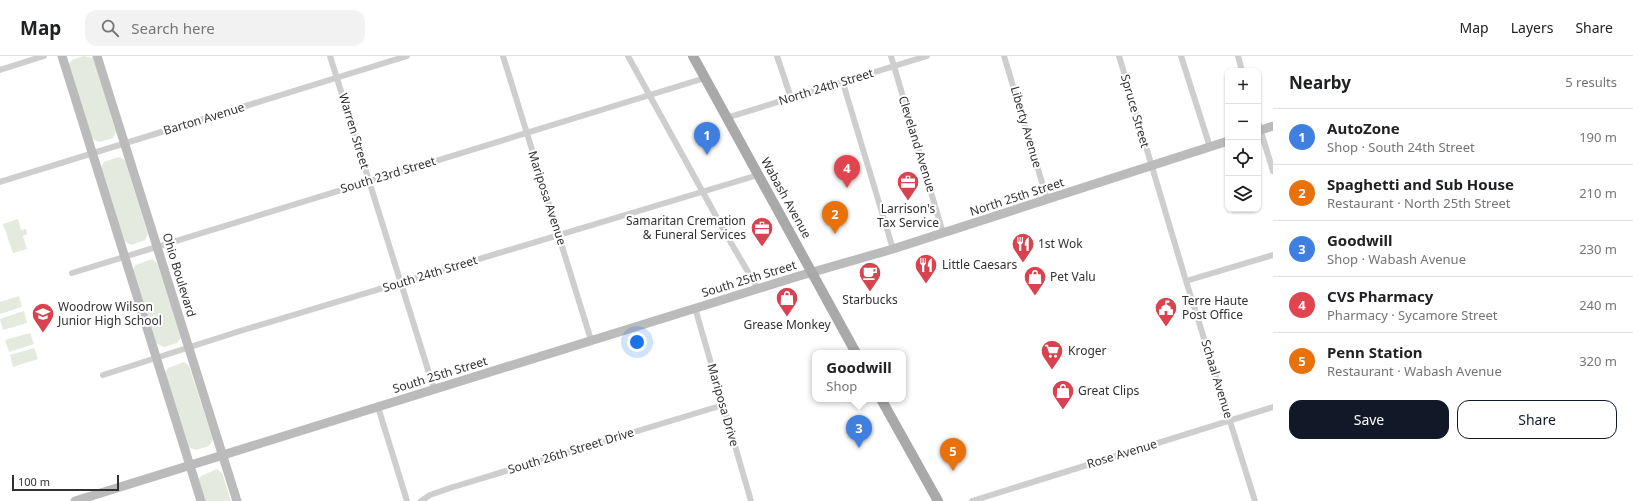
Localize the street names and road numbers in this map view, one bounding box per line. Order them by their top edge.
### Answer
street label: North 24th Street [776,64,876,109]
street label: Spruce Street [1117,72,1154,150]
street label: Liberty Avenue [1007,84,1046,170]
street label: Warren Street [335,91,374,171]
street label: Cleveland Avenue [895,94,940,194]
street label: Barton Avenue [161,98,247,139]
street label: Mariposa Avenue [524,149,571,247]
street label: South 23rd Street [338,152,438,197]
street label: Wabash Avenue [757,154,816,242]
street label: North 25th Street [967,173,1067,220]
street label: Ohio Boulevard [159,231,200,319]
street label: South 24th Street [380,251,480,296]
street label: South 25th Street [699,256,799,301]
street label: Schaal Avenue [1197,337,1238,421]
street label: South 25th Street [390,352,490,397]
street label: Mariposa Drive [704,361,744,449]
street label: South 26th Street Drive [506,423,636,478]
street label: Rose Avenue [1085,435,1159,472]

